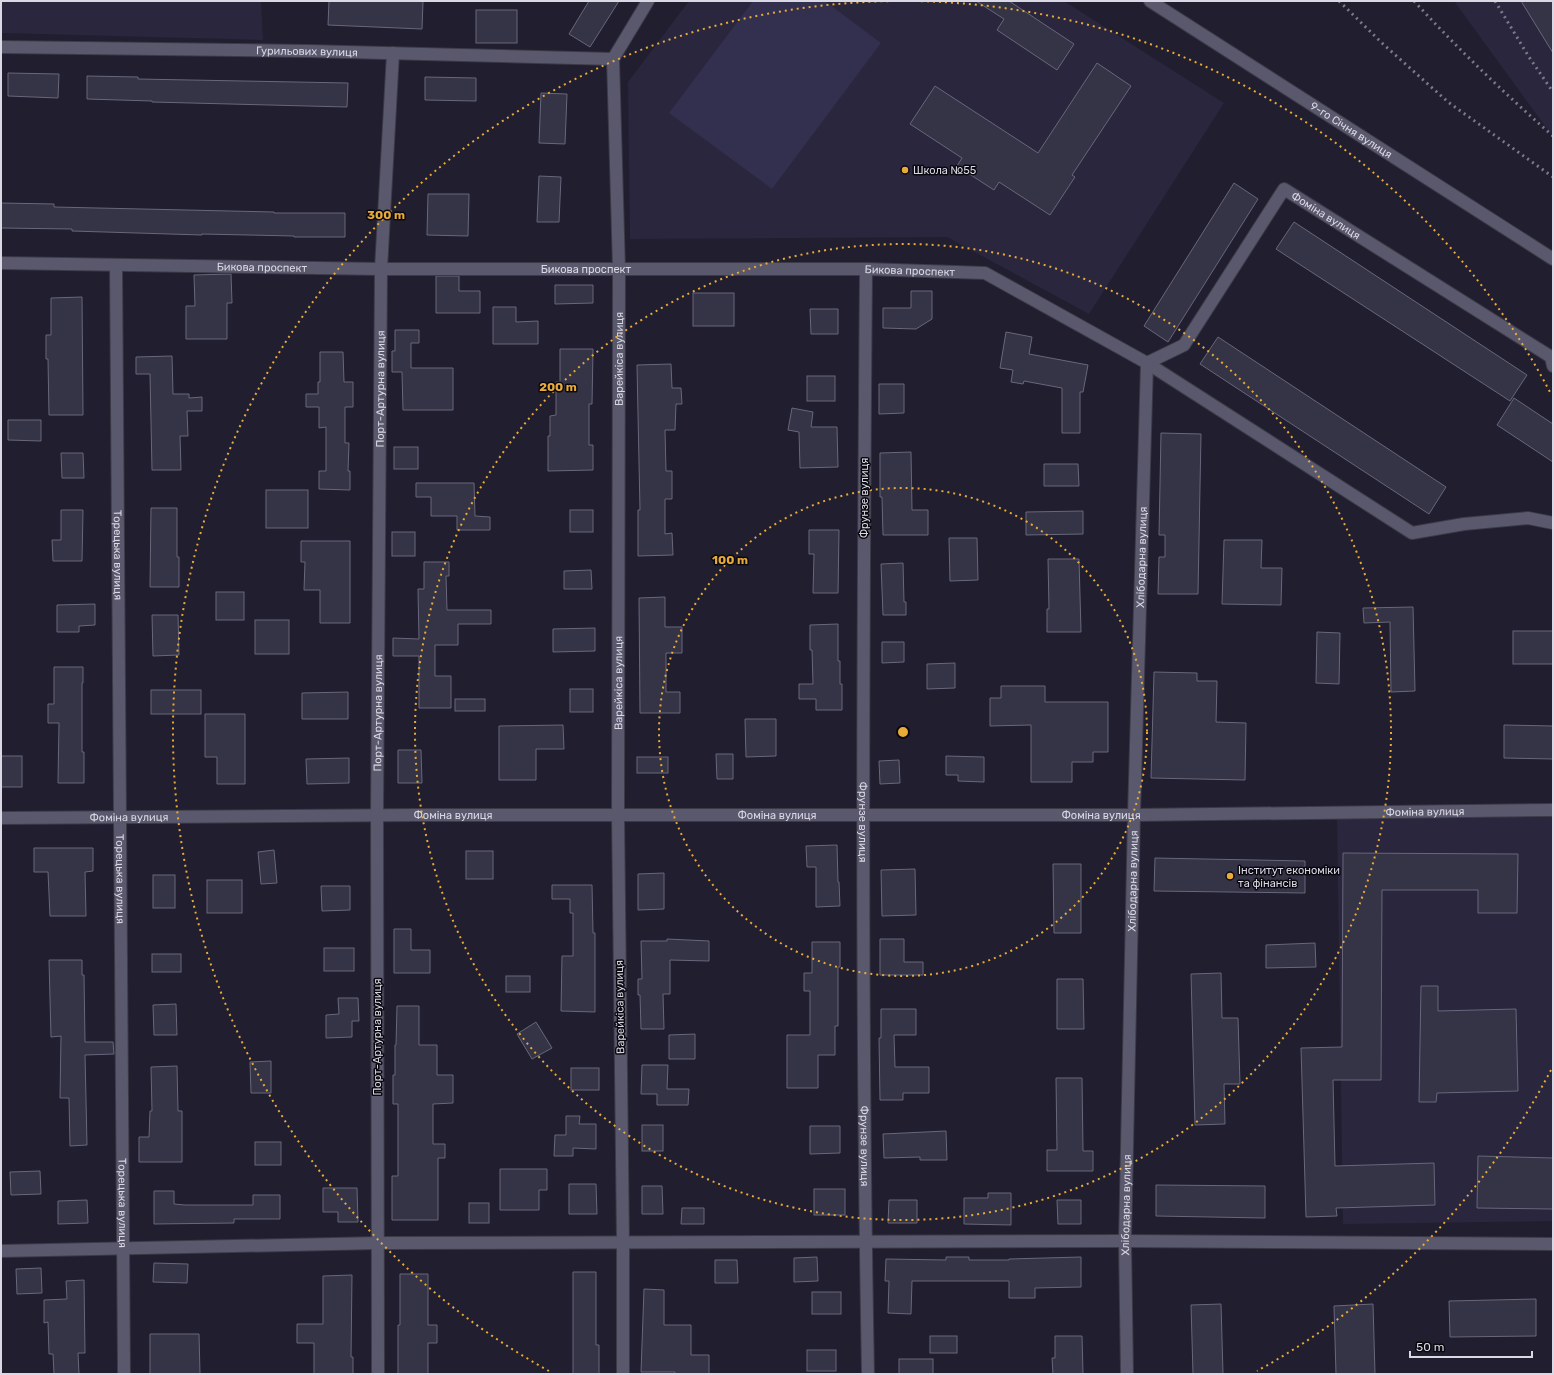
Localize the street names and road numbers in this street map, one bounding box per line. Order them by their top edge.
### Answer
street label: Гурильових вулиця [256,44,358,59]
street label: 9-го Січня вулиця [1308,99,1395,161]
street label: Фоміна вулиця [1289,189,1363,242]
street label: Бикова проспект [217,260,308,274]
street label: Бикова проспект [865,262,956,279]
street label: Бикова проспект [541,263,632,276]
street label: Варейкіса вулиця [612,312,625,406]
street label: Порт-Артурна вулиця [373,330,387,448]
street label: Фрунзе вулиця [858,458,871,538]
street label: Хлібодарна вулиця [1133,506,1149,608]
street label: Торецька вулиця [111,510,125,600]
street label: Варейкіса вулиця [612,636,625,730]
street label: Порт-Артурна вулиця [371,654,385,772]
street label: Фрунзе вулиця [857,782,870,862]
street label: Фоміна вулиця [1385,805,1465,818]
street label: Фоміна вулиця [1061,808,1141,822]
street label: Фоміна вулиця [413,809,493,822]
street label: Фоміна вулиця [737,809,817,822]
street label: Фоміна вулиця [89,810,169,824]
street label: Хлібодарна вулиця [1125,830,1140,932]
street label: Торецька вулиця [114,834,127,924]
street label: Варейкіса вулиця [613,960,627,1054]
street label: Порт-Артурна вулиця [371,978,384,1096]
street label: Фрунзе вулиця [858,1106,872,1186]
street label: Хлібодарна вулиця [1118,1154,1133,1256]
street label: Торецька вулиця [116,1158,130,1248]

